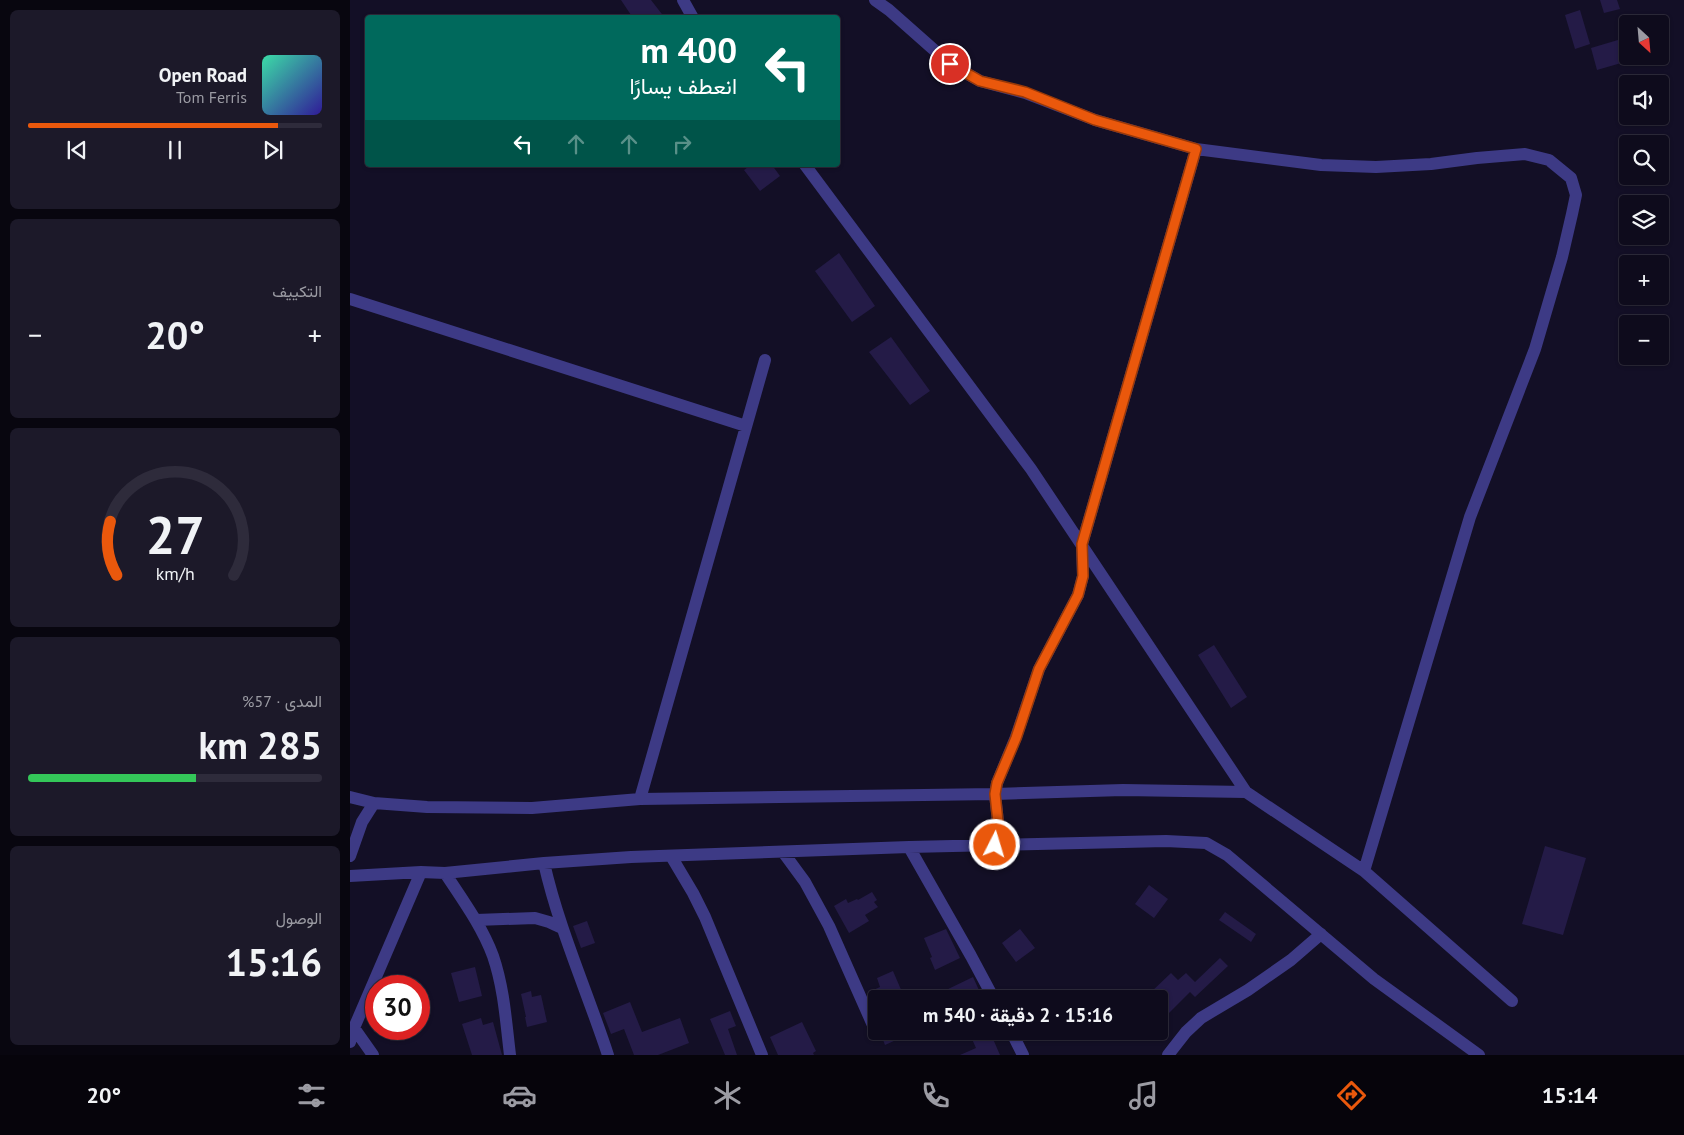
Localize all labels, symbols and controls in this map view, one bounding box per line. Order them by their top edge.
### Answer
north arrow [1619,15,1669,65]
map controls [1619,15,1669,365]
text: 400 m [640,27,737,73]
icon: left [755,35,820,100]
pin [929,43,971,85]
icon: arrive [936,50,964,78]
text: Open Road [159,63,247,87]
text: انعطف يسارًا [630,72,737,100]
button: sound [1619,75,1669,125]
text: Tom Ferris [176,87,247,107]
icon: left [509,130,537,158]
icon: ahead [562,130,590,158]
icon: ahead [615,130,643,158]
icon: right [668,130,696,158]
button: search [1619,135,1669,185]
icon: previous [63,136,91,164]
icon: pause [161,136,189,164]
icon: next [259,136,287,164]
button: layers [1619,195,1669,245]
button: + [1619,255,1669,305]
text: التكييف [272,281,322,301]
text: 20° [145,310,205,359]
button: − [1619,315,1669,365]
text: − [28,316,42,353]
text: + [308,316,322,353]
text: 27 [146,501,204,568]
text: km/h [155,562,195,585]
text: المدى · 57% [242,691,322,711]
text: 285 km [198,720,322,769]
position arrow [968,818,1020,870]
text: الوصول [276,908,322,928]
text: 15:16 [226,937,322,986]
speed limit sign: 30 [365,975,430,1040]
text: 15:16 · 2 دقيقة · 540 m [923,1003,1113,1027]
icon: filters [294,1078,329,1113]
icon: car [502,1078,537,1113]
icon: climate [710,1078,745,1113]
icon: phone [918,1078,953,1113]
icon: music [1126,1078,1161,1113]
icon: directions [1334,1078,1369,1113]
text: 20° [87,1081,121,1109]
text: 15:14 [1542,1081,1598,1109]

